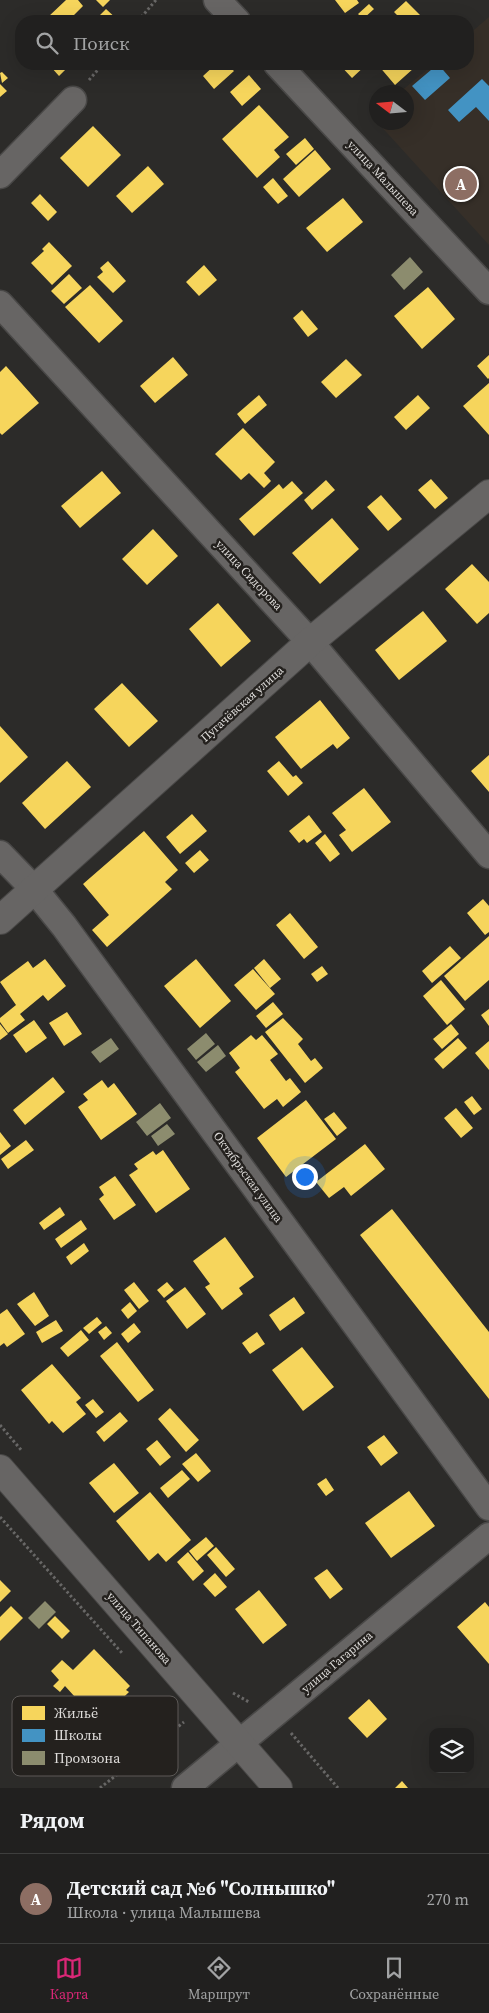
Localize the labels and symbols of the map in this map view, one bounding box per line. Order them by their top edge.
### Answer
north arrow [369,85,414,130]
street label: улица Малышева [344,137,423,220]
pin: A [445,165,477,203]
street label: улица Сидорова [212,536,286,614]
street label: Пугачёвская улица [197,662,288,746]
street label: Октябрьская улица [210,1128,287,1226]
your location [292,1164,318,1190]
street label: улица Типанова [103,1588,175,1668]
street label: улица Гагарина [298,1627,377,1697]
legend [12,1696,178,1776]
text: Жильё [54,1703,98,1723]
text: Школы [54,1725,102,1745]
text: Промзона [54,1748,121,1768]

